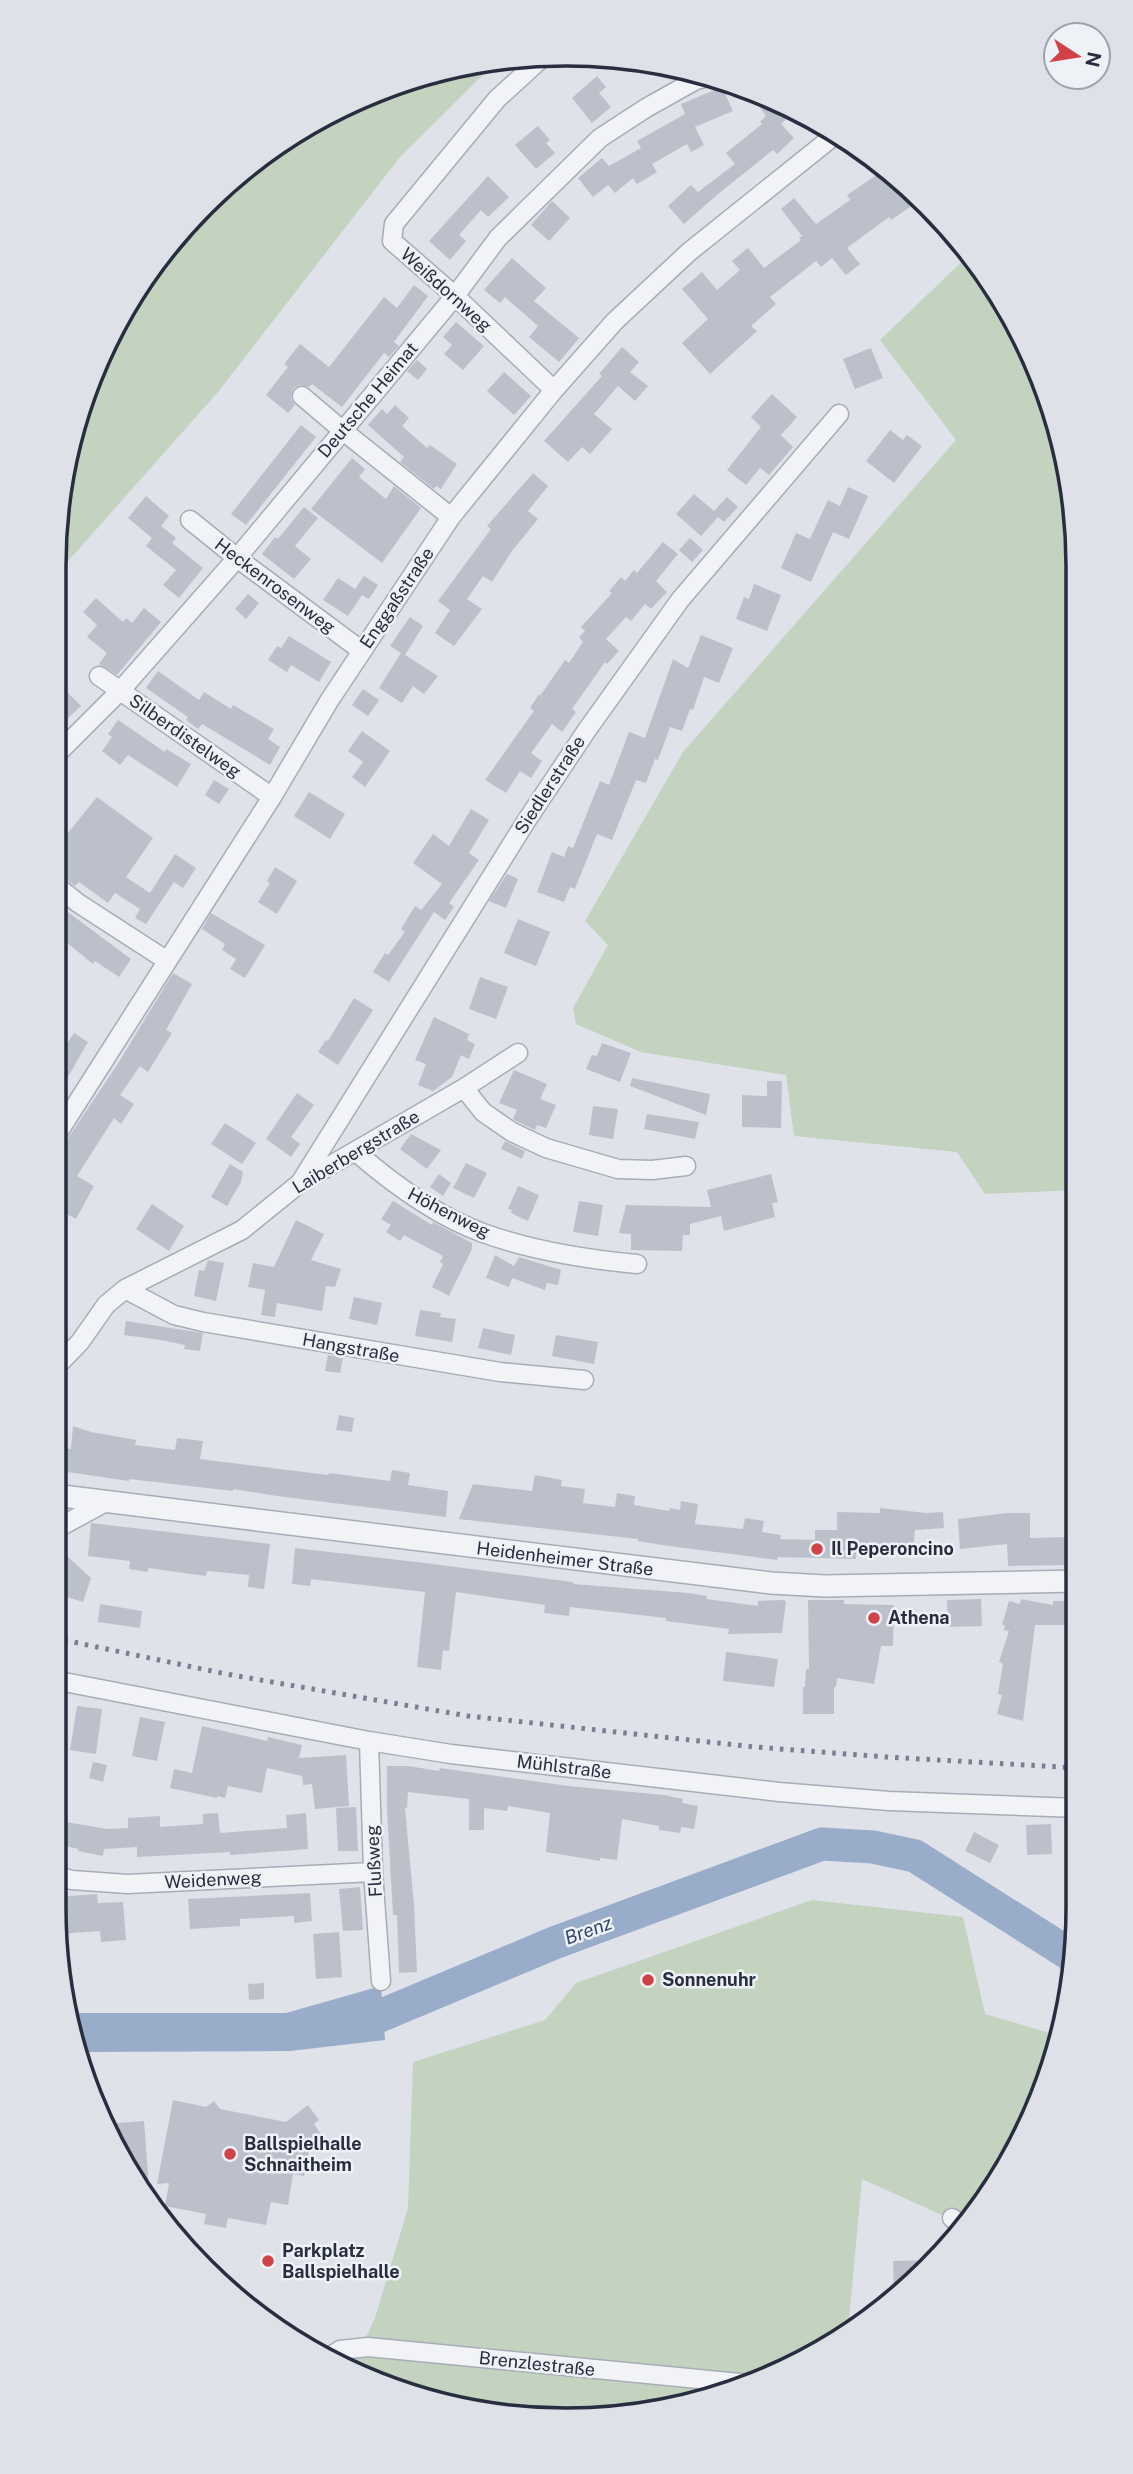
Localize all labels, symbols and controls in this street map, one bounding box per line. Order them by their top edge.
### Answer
north arrow [1042,21,1112,91]
text: N [1081,50,1106,69]
street label: Weißdornweg [397,243,496,336]
street label: Deutsche Heimat [313,338,422,462]
street label: Heckenrosenweg [211,533,340,638]
street label: Enggaßstraße [355,543,438,652]
street label: Silberdistelweg [125,689,245,782]
street label: Siedlerstraße [510,732,589,838]
street label: Laiberbergstraße [288,1105,423,1198]
street label: Höhenweg [404,1183,494,1242]
street label: Hangstraße [301,1329,401,1366]
street label: Heidenheimer Straße [475,1537,655,1580]
place label: Il Peperoncino [831,1538,954,1559]
marker: Il Peperoncino [809,1541,825,1557]
place label: Athena [888,1607,950,1628]
marker: Athena [866,1610,882,1626]
street label: Mühlstraße [515,1750,613,1783]
street label: Flußweg [361,1824,386,1898]
street label: Weidenweg [164,1866,262,1893]
water label: Brenz [561,1911,615,1949]
place label: Sonnenuhr [662,1969,757,1990]
marker: Sonnenuhr [640,1972,656,1988]
place label: Ballspielhalle Schnaitheim [244,2133,362,2175]
marker: Ballspielhalle Schnaitheim [222,2146,238,2162]
place label: Parkplatz Ballspielhalle [282,2240,400,2282]
marker: Parkplatz Ballspielhalle [260,2253,276,2269]
street label: Brenzlestraße [478,2347,596,2380]

